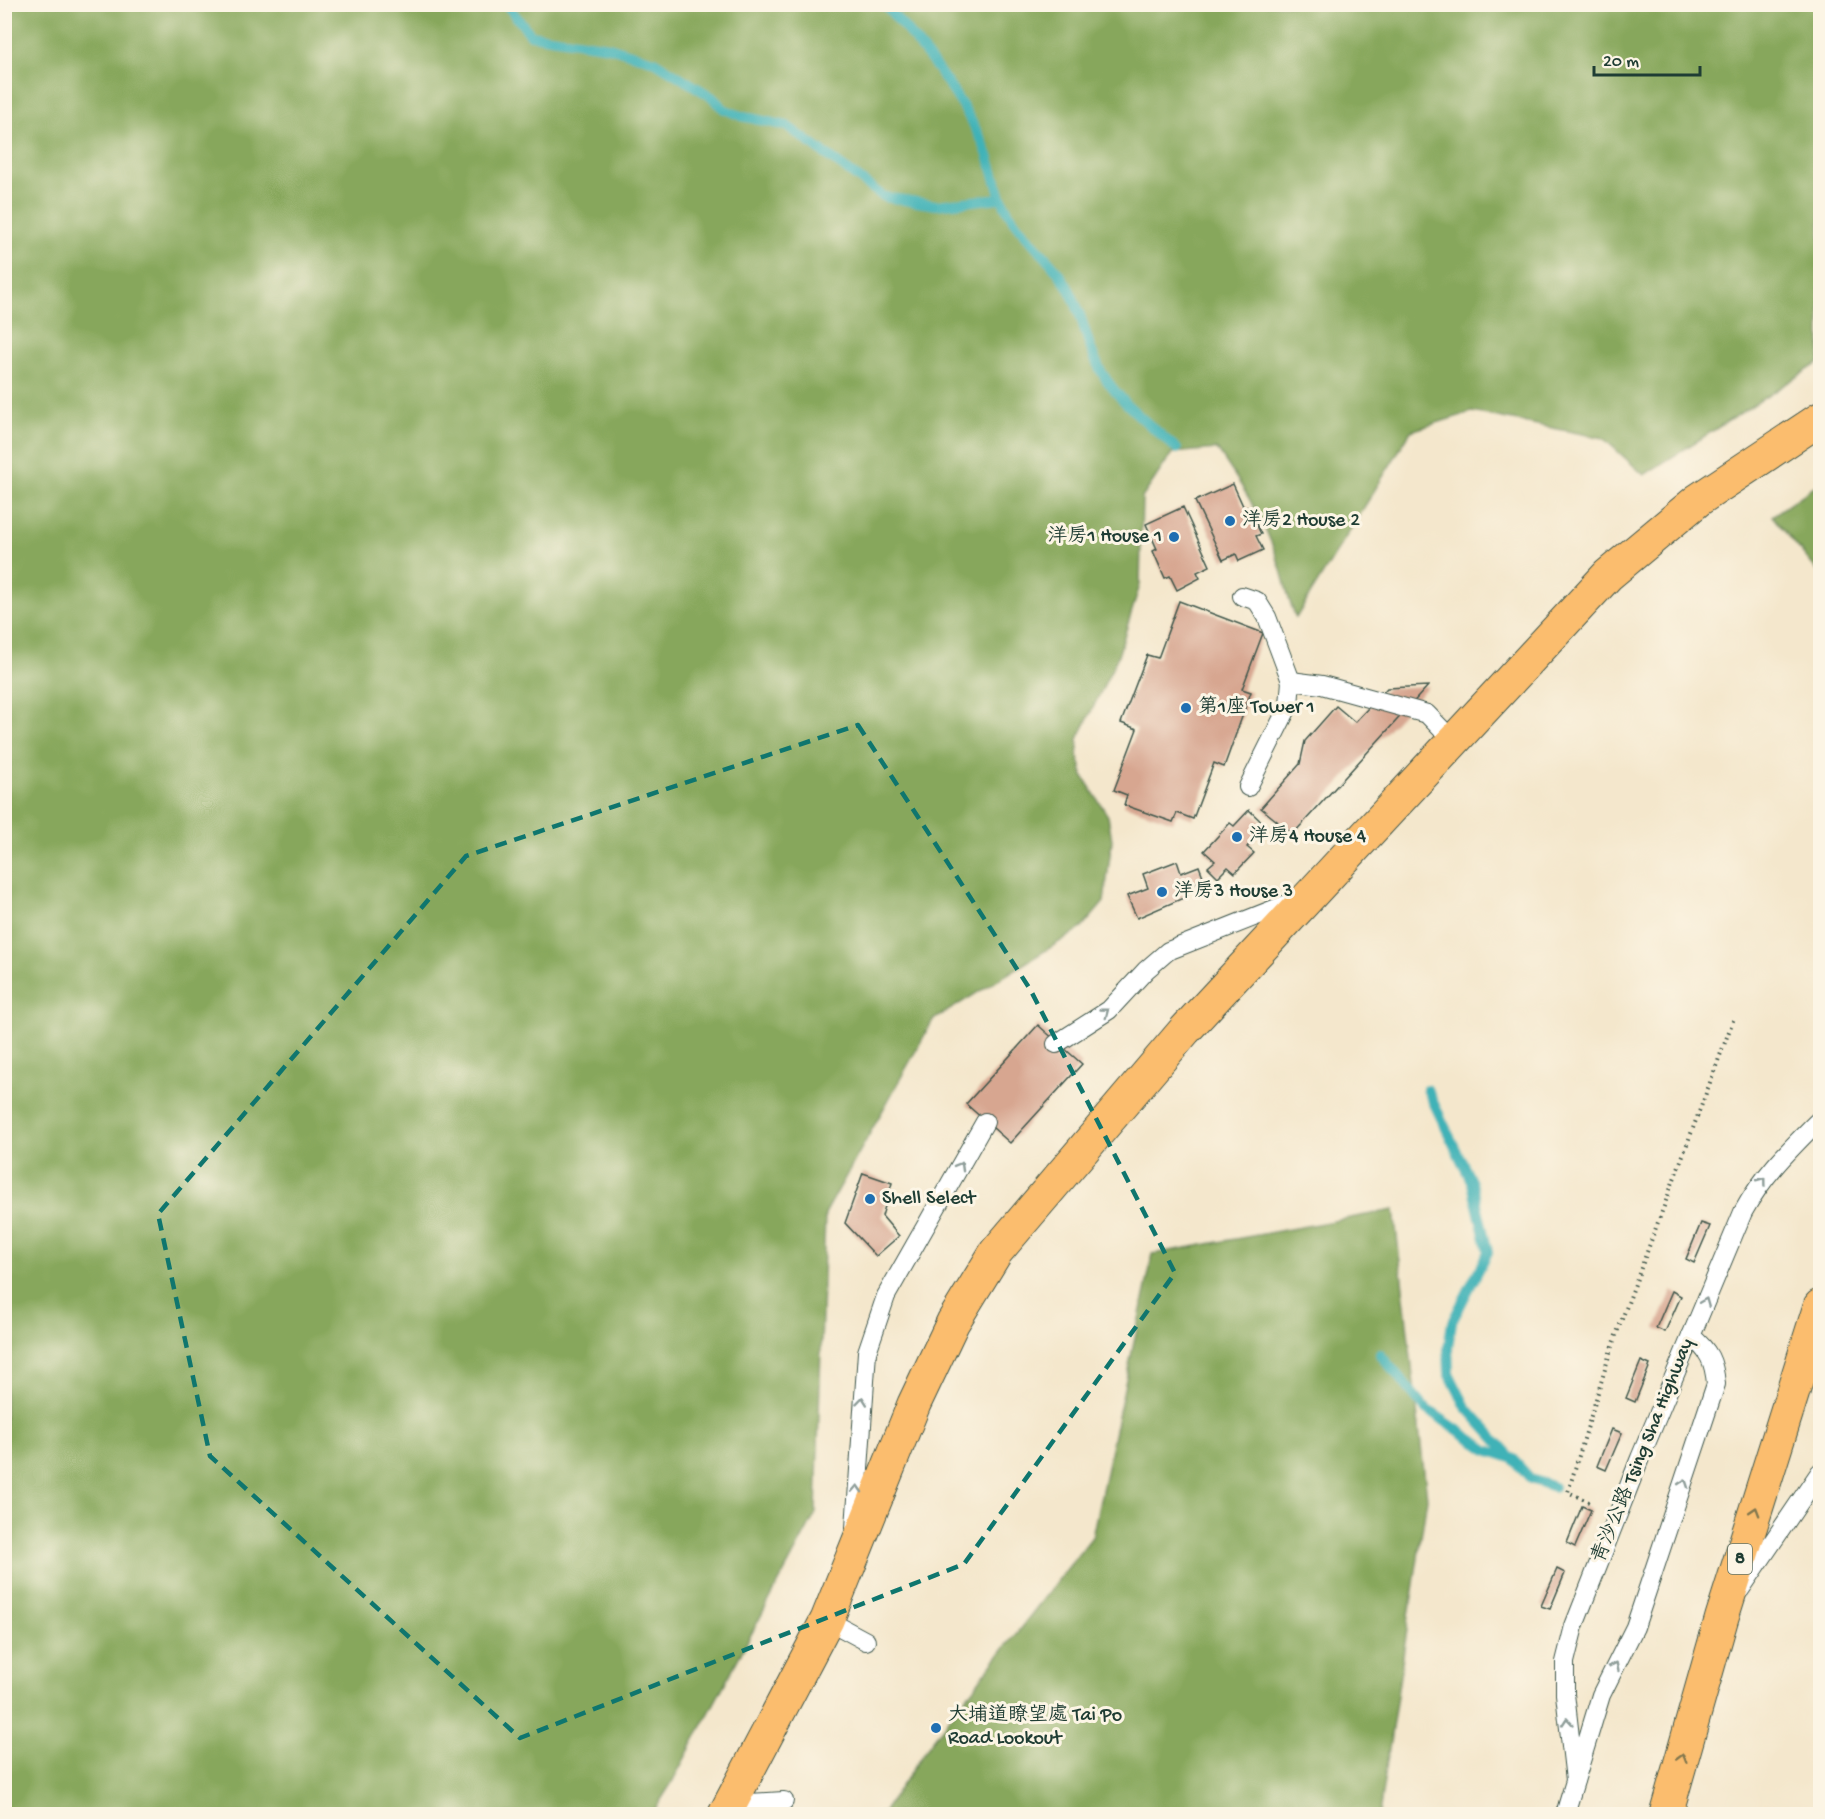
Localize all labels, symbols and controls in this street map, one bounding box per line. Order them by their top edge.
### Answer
scale bar [1594,39,1700,77]
text: 20 m [1603,52,1639,73]
place label: 洋房2 House 2 [1242,509,1360,533]
marker: 洋房2 House 2 [1223,514,1237,528]
place label: 洋房1 House 1 [1048,525,1162,549]
marker: 洋房1 House 1 [1167,530,1181,544]
place label: 第1座 Tower 1 [1198,695,1315,720]
marker: 第1座 Tower 1 [1179,701,1193,715]
place label: 洋房4 House 4 [1249,825,1367,849]
marker: 洋房4 House 4 [1230,830,1244,844]
place label: 洋房3 House 3 [1174,880,1293,904]
marker: 洋房3 House 3 [1155,885,1169,899]
one-way arrow [1099,1008,1110,1019]
one-way arrow [953,1162,964,1172]
one-way arrow [1755,1176,1766,1187]
place label: Shell Select [882,1188,977,1211]
marker: Shell Select [863,1192,877,1206]
one-way arrow [1698,1297,1710,1308]
street label: 青沙公路 Tsing Sha Highway [1587,1335,1700,1567]
one-way arrow [855,1397,868,1406]
one-way arrow [1676,1479,1689,1489]
one-way arrow [850,1484,863,1493]
one-way arrow [1748,1506,1760,1517]
road number: 8 [1728,1544,1752,1574]
one-way arrow [1608,1661,1620,1672]
place label: 大埔道瞭望處 Tai Po Road Lookout [948,1703,1122,1751]
one-way arrow [1561,1717,1574,1727]
marker: 大埔道瞭望處 Tai Po Road Lookout [929,1721,943,1735]
one-way arrow [1675,1753,1687,1764]

